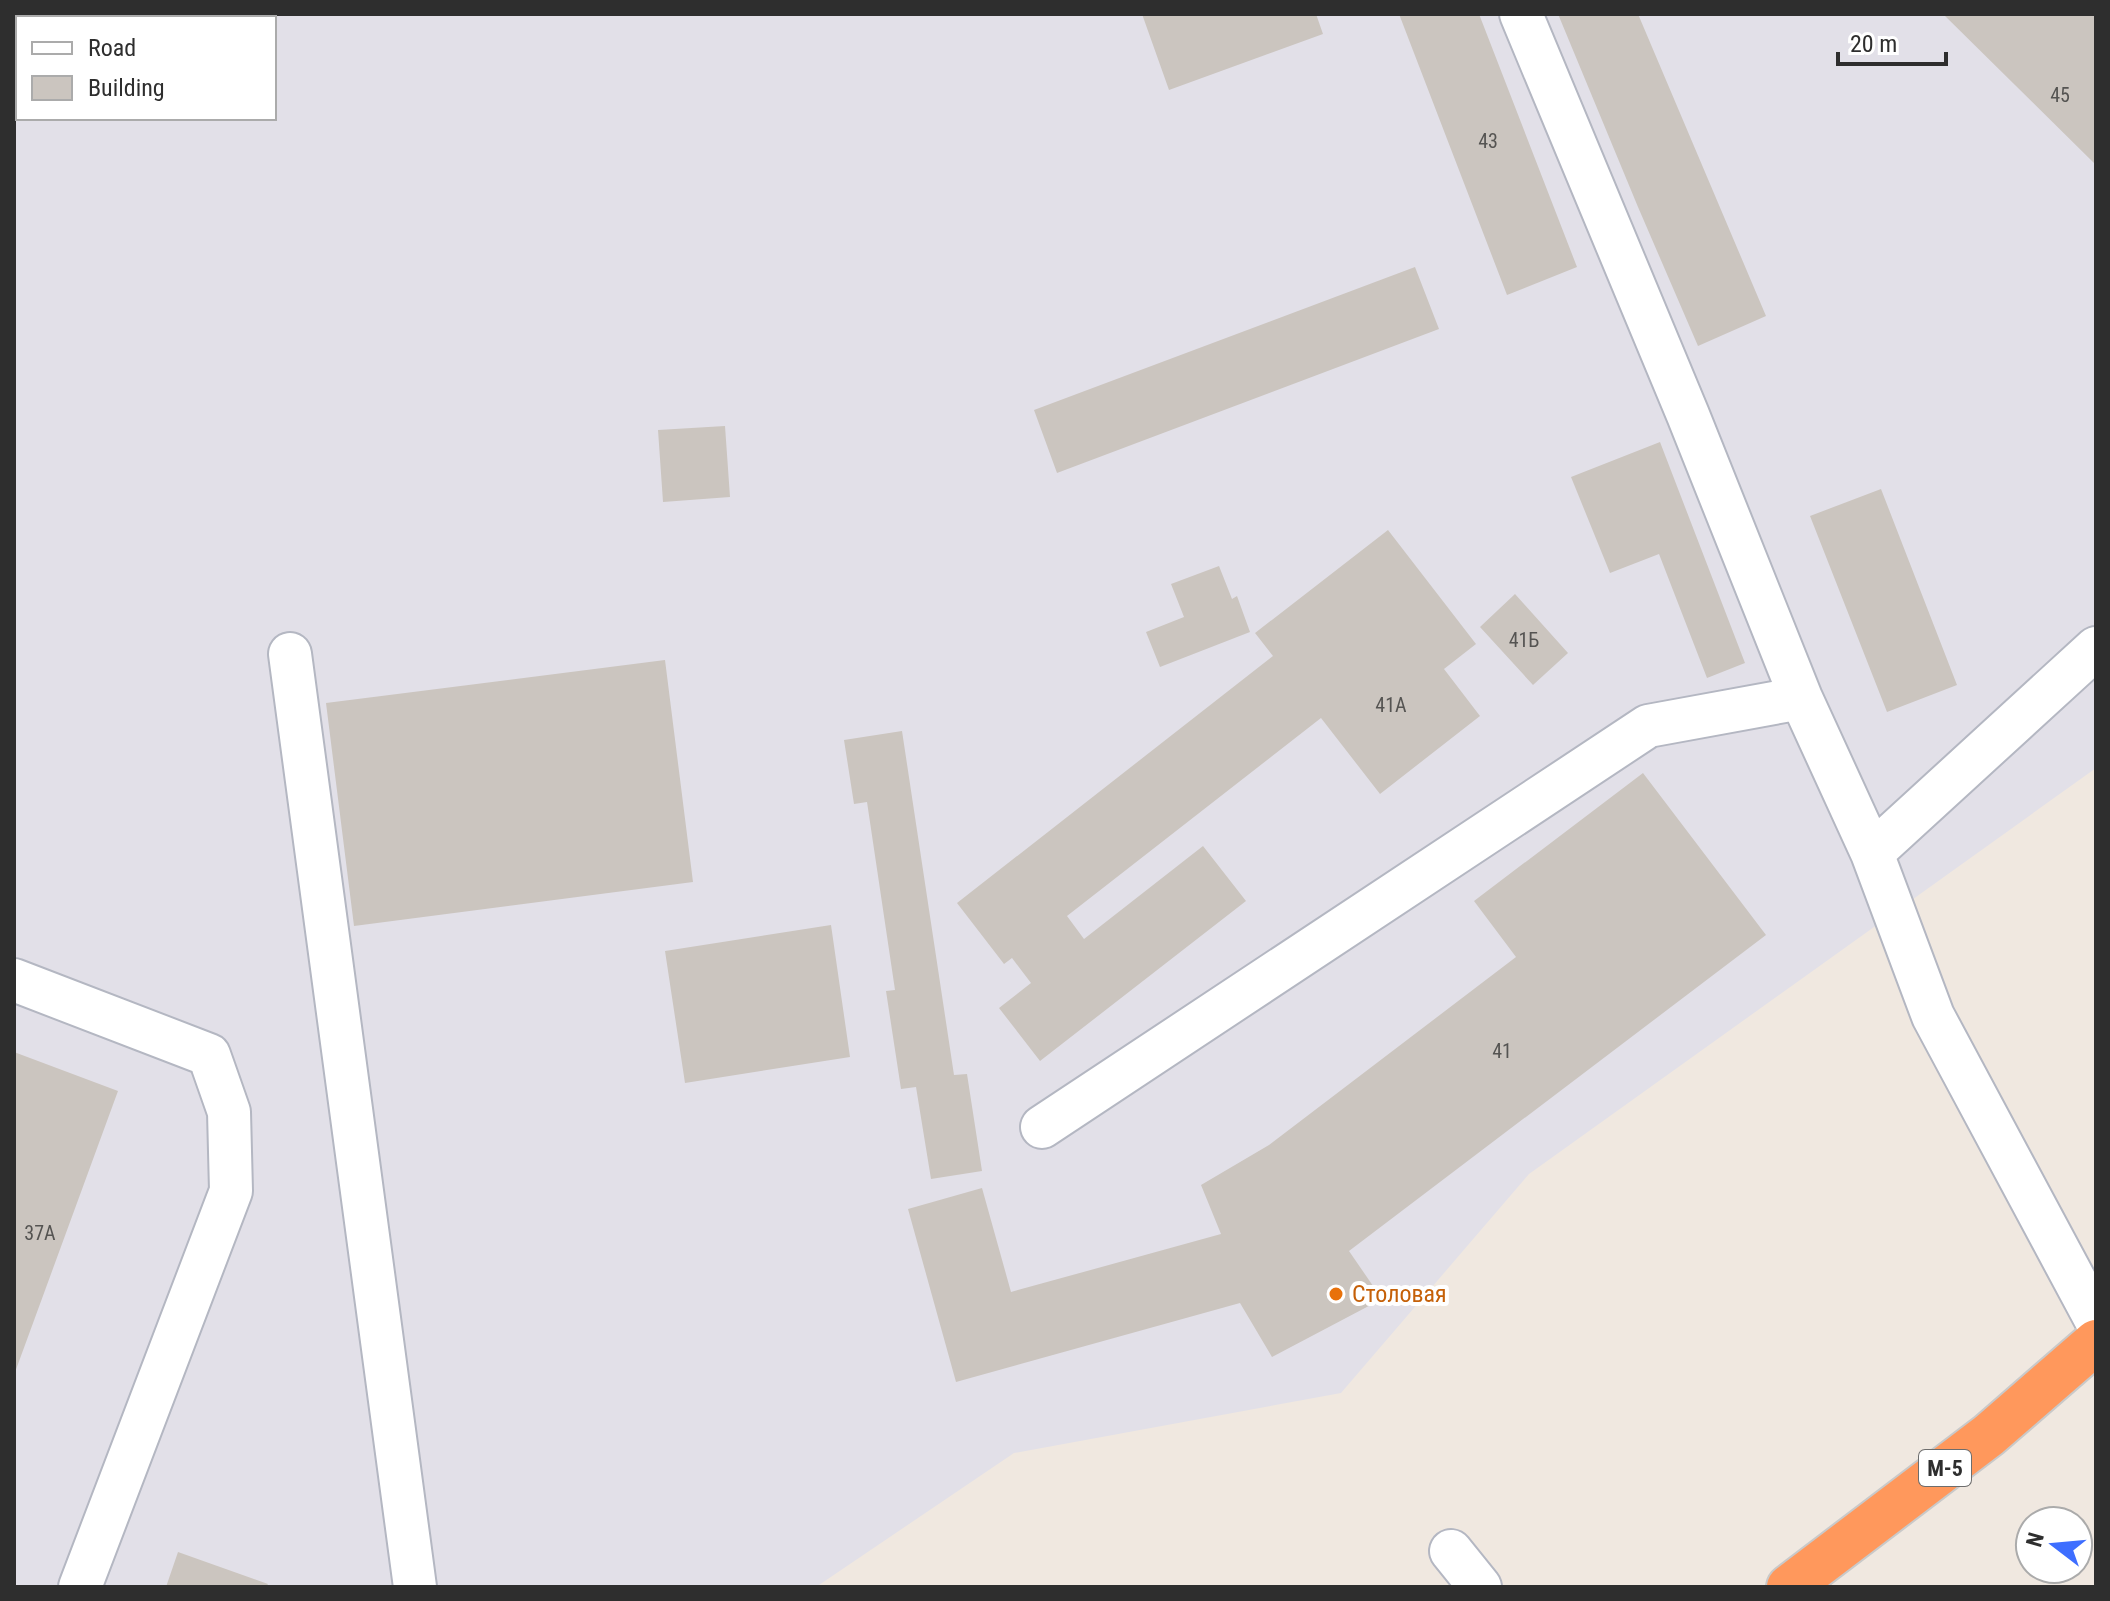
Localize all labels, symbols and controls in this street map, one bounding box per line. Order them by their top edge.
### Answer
legend [16,16,276,120]
scale bar [1838,16,1946,66]
text: 20 m [1850,30,1897,58]
text: Road [88,34,136,62]
text: Building [88,74,165,102]
house number: 45 [2050,83,2070,107]
house number: 43 [1478,129,1498,153]
house number: 41Б [1509,628,1539,652]
house number: 41А [1375,693,1407,717]
house number: 41 [1492,1039,1512,1063]
house number: 37А [24,1221,56,1245]
place label: Столовая [1352,1280,1447,1308]
marker: Столовая [1327,1285,1345,1303]
road number: М-5 [1919,1450,1971,1486]
north arrow [2014,1505,2094,1585]
text: N [2021,1530,2049,1550]

